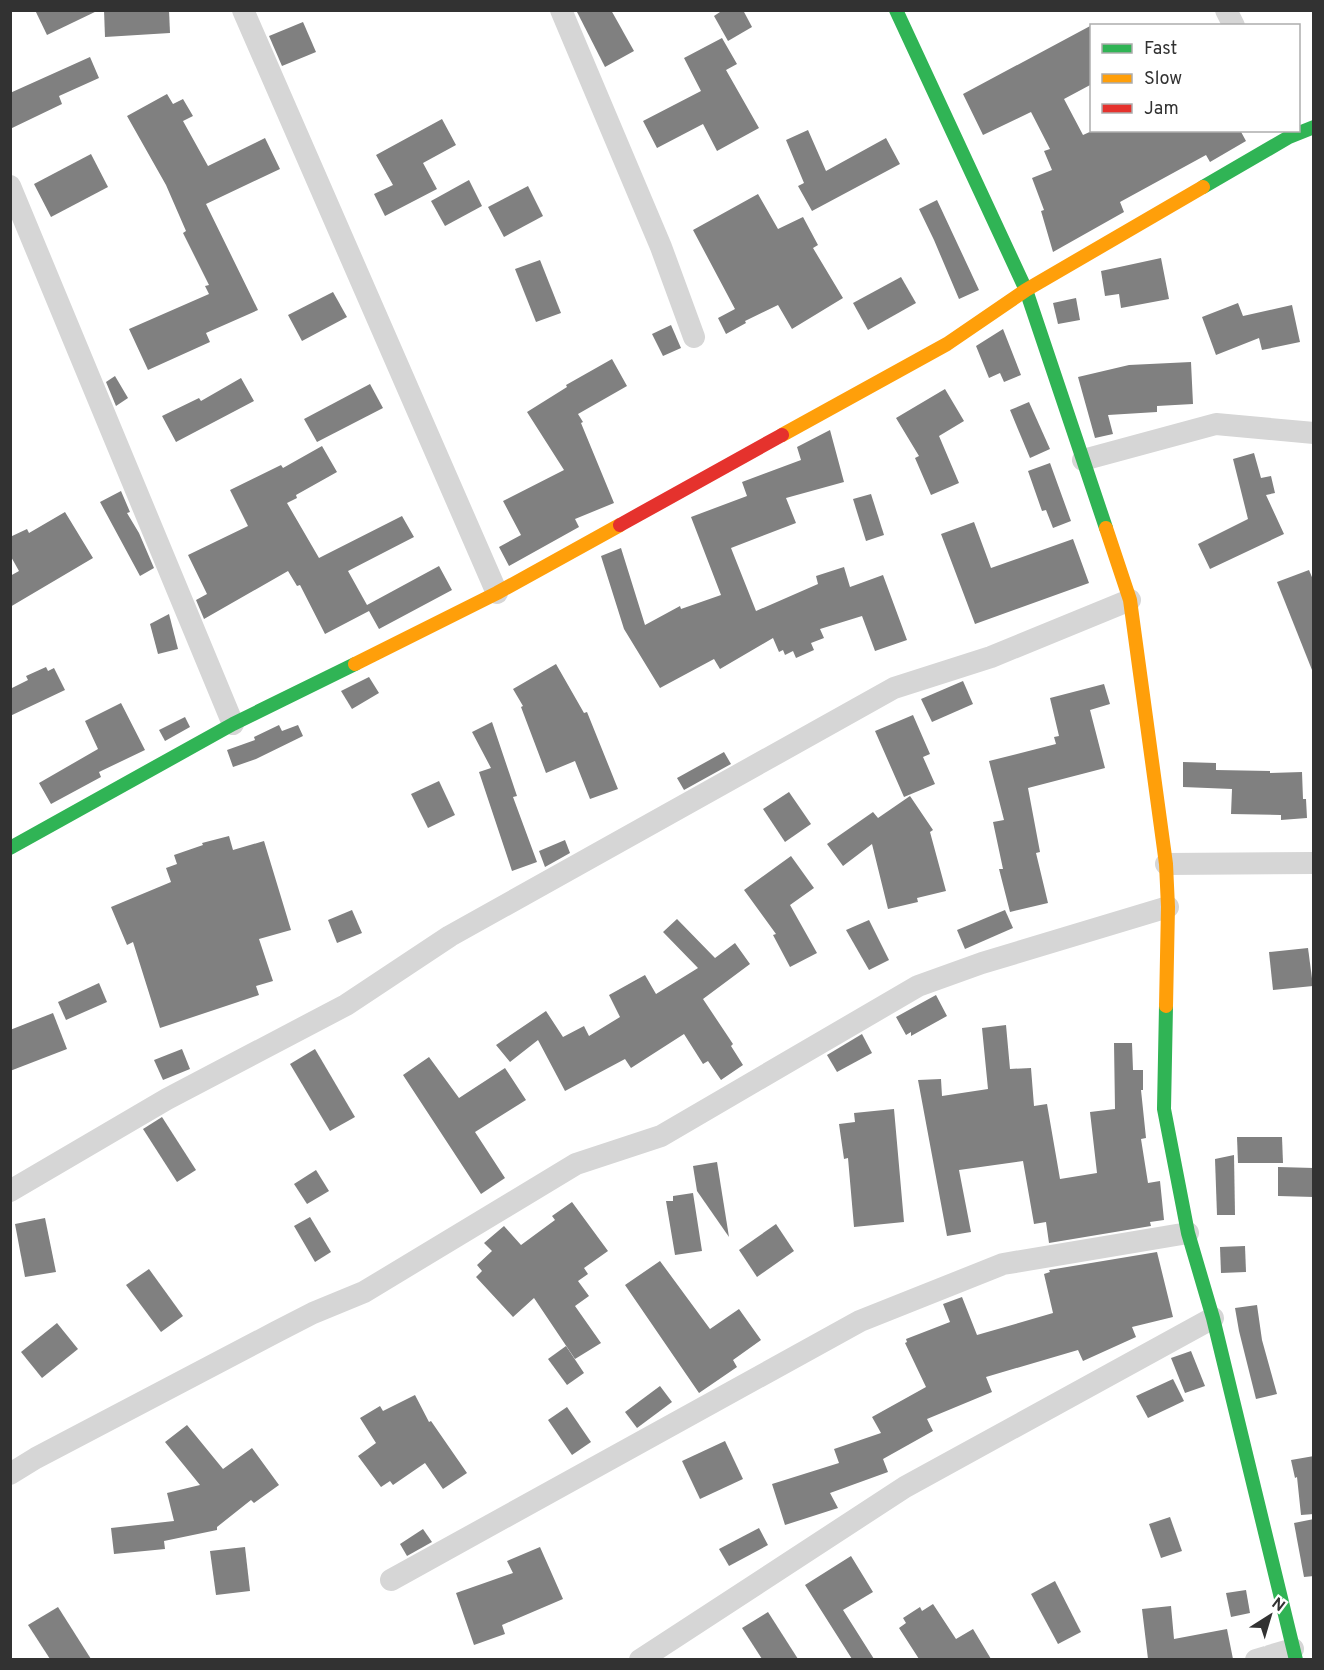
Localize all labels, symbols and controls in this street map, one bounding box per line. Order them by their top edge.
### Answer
legend [1090,24,1300,132]
text: Fast [1144,38,1177,61]
text: Slow [1144,68,1182,91]
text: Jam [1144,98,1179,121]
north arrow [1240,1586,1300,1646]
text: N [1267,1594,1288,1617]

